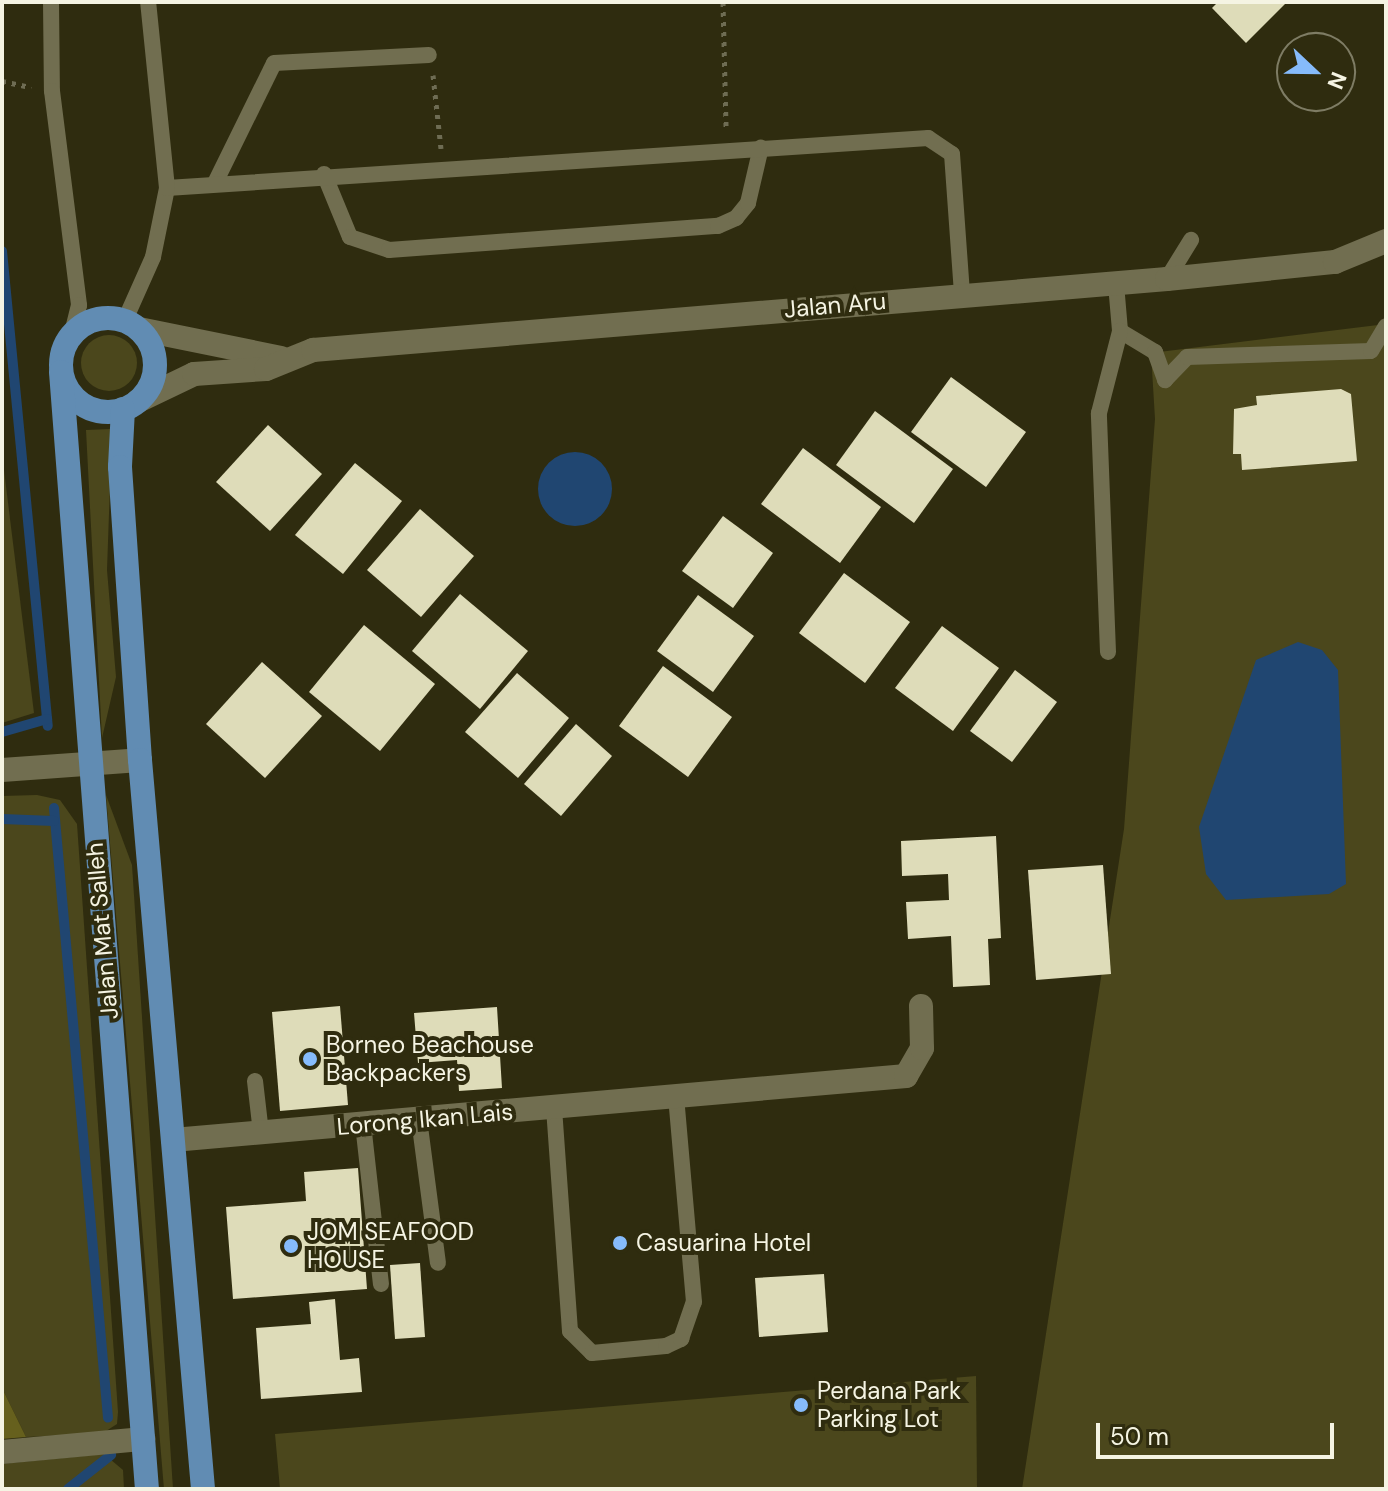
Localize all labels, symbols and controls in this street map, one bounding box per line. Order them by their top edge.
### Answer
north arrow [1276,32,1356,112]
text: N [1320,68,1353,93]
street label: Jalan Aru [783,286,887,324]
street label: Jalan Mat Salleh [80,841,124,1021]
place label: Borneo Beachouse Backpackers [326,1031,534,1087]
marker: Borneo Beachouse Backpackers [301,1050,319,1068]
street label: Lorong Ikan Lais [336,1097,514,1141]
place label: JOM SEAFOOD HOUSE [307,1218,474,1274]
place label: Casuarina Hotel [636,1229,811,1257]
marker: Casuarina Hotel [611,1234,629,1252]
marker: JOM SEAFOOD HOUSE [282,1237,300,1255]
place label: Perdana Park Parking Lot [817,1377,961,1433]
marker: Perdana Park Parking Lot [792,1396,810,1414]
scale bar [1100,1407,1338,1457]
text: 50 m [1110,1421,1169,1452]

